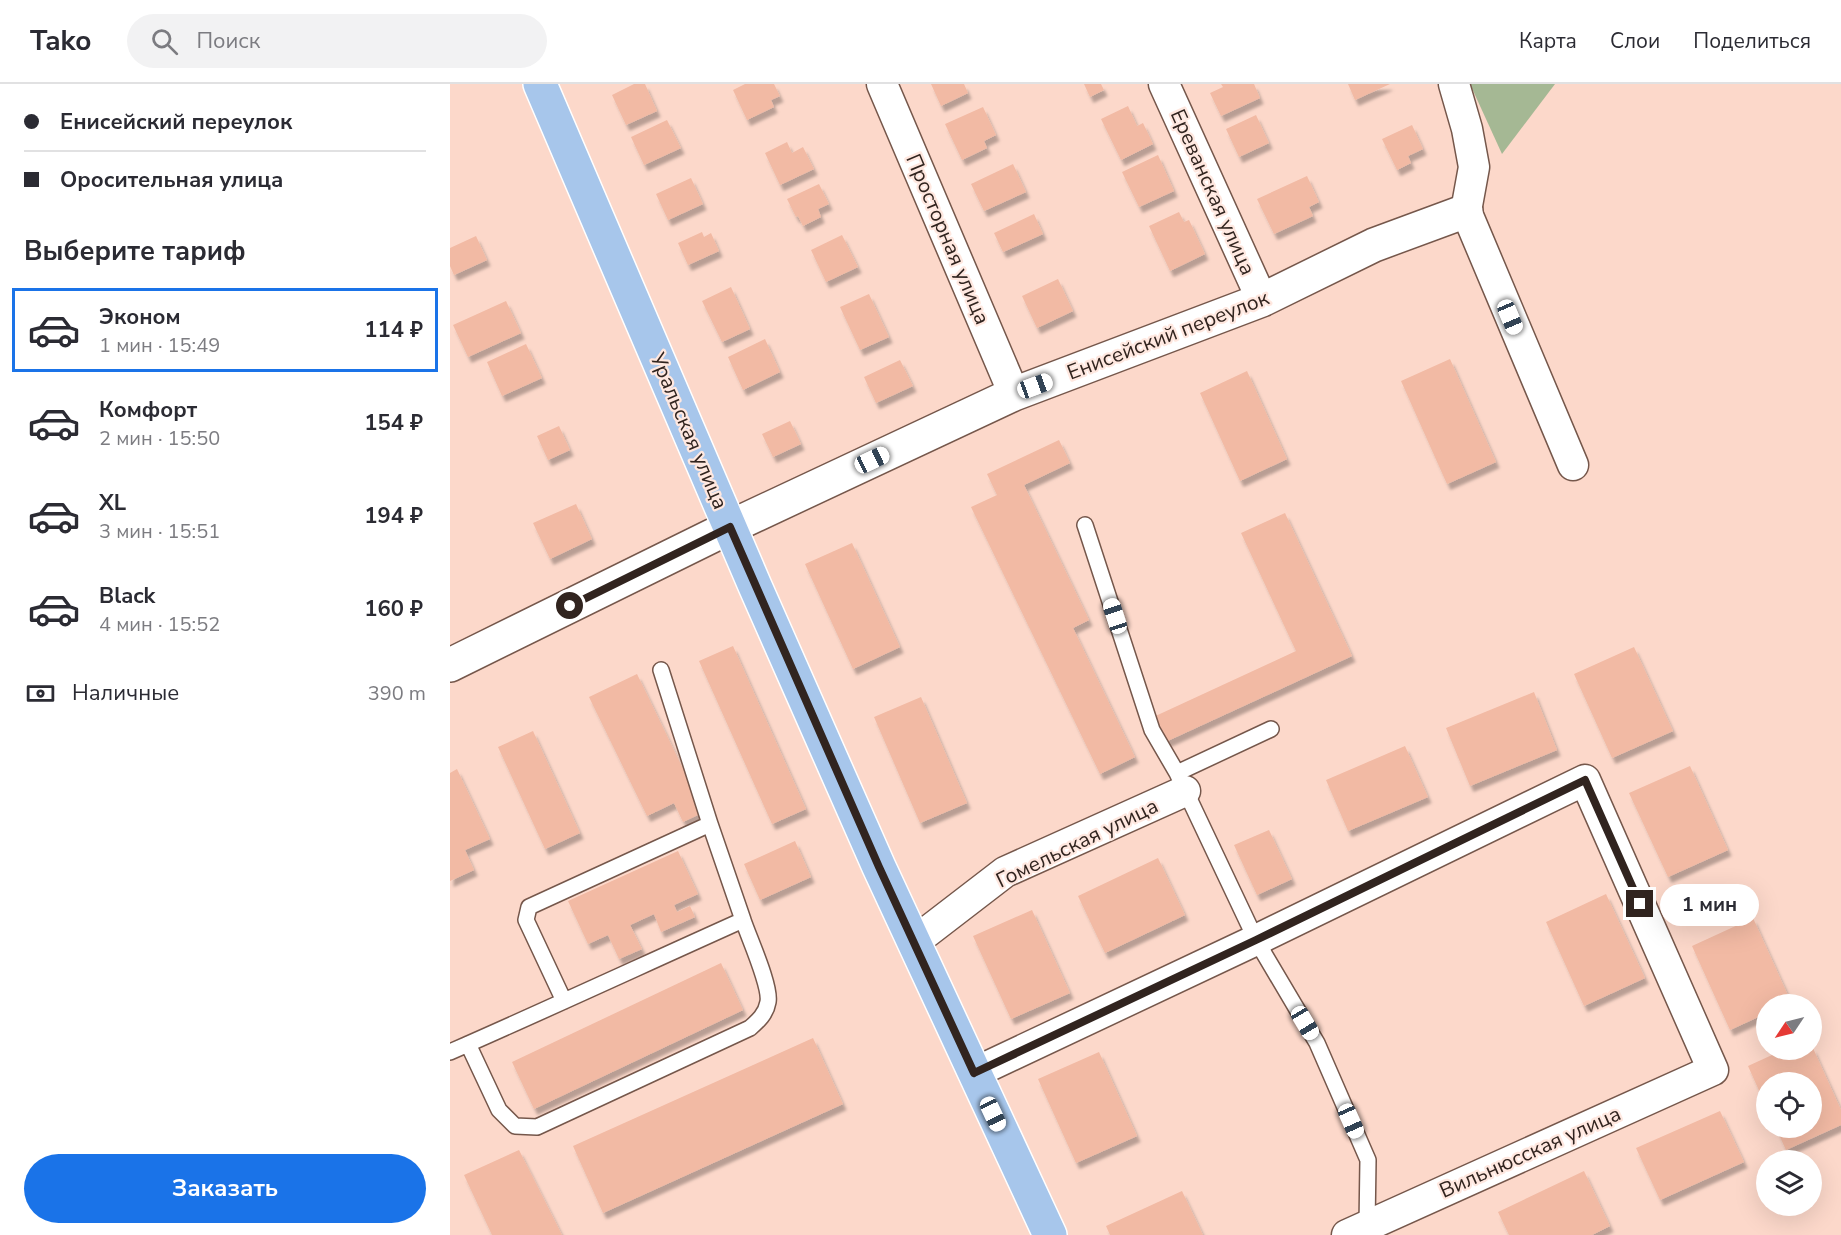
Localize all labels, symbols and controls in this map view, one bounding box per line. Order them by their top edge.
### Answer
search box [127,14,547,68]
text: Tako [30,22,91,60]
icon: search [148,25,181,58]
text: Поиск [196,26,260,56]
text: Карта [1519,27,1577,55]
text: Слои [1610,27,1660,55]
text: Поделиться [1693,27,1811,55]
street label: Ереванская улица [1164,105,1262,279]
text: Енисейский переулок [60,107,292,137]
street label: Просторная улица [899,149,997,329]
text: Оросительная улица [60,165,283,195]
text: Выберите тариф [24,233,246,270]
street label: Енисейский переулок [1063,283,1274,386]
car [1495,297,1525,337]
text: Эконом [99,302,181,332]
icon: car [27,303,81,357]
text: 114 ₽ [364,315,423,345]
text: 1 мин · 15:49 [99,332,220,359]
street label: Уральская улица [643,348,735,513]
car [1015,371,1055,401]
text: Комфорт [99,395,197,425]
icon: car [27,396,81,450]
text: 154 ₽ [364,408,423,438]
text: 2 мин · 15:50 [99,425,220,452]
car [852,444,892,476]
text: XL [99,488,126,518]
icon: car [27,489,81,543]
text: 194 ₽ [364,501,423,531]
text: 3 мин · 15:51 [99,518,220,545]
text: Black [99,581,155,611]
icon: car [27,582,81,636]
route start [556,592,583,619]
text: 160 ₽ [364,594,423,624]
car [1101,596,1129,636]
text: 4 мин · 15:52 [99,611,220,638]
icon: cash [24,677,57,710]
text: Наличные [72,678,179,708]
text: 390 m [368,680,426,707]
street label: Гомельская улица [991,792,1163,894]
callout: 1 мин [1661,883,1760,925]
route end [1626,890,1653,917]
text: 1 мин [1682,891,1737,918]
north arrow [1756,994,1822,1060]
map controls [1756,994,1822,1216]
car [1288,1003,1322,1043]
button: locate [1756,1072,1822,1138]
car [977,1094,1009,1134]
street label: Вильнюсская улица [1435,1099,1625,1205]
car [1335,1101,1367,1141]
button: layers [1756,1150,1822,1216]
button: Заказать [24,1154,426,1223]

